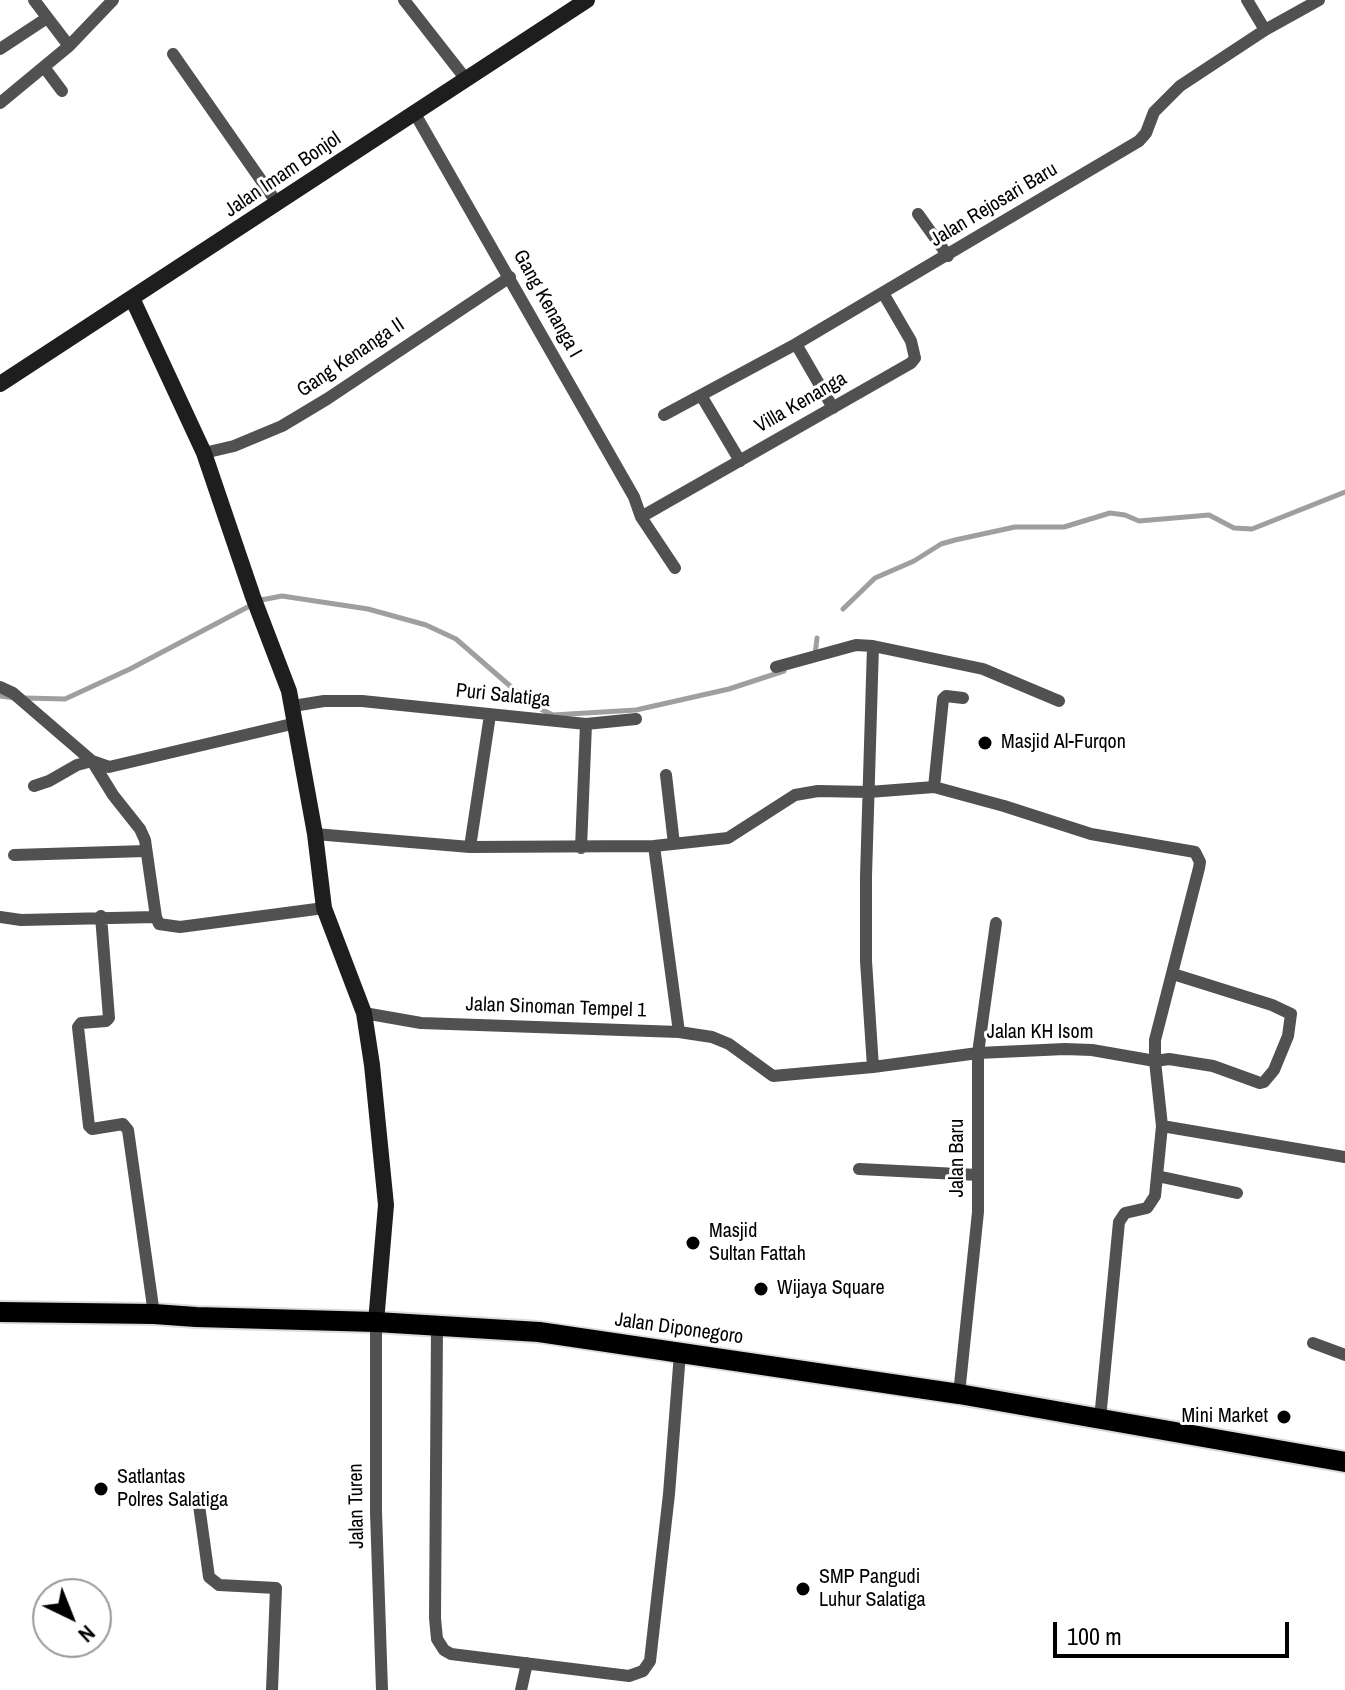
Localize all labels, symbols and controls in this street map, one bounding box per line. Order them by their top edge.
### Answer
street label: Jalan Imam Bonjol [220,127,346,223]
street label: Jalan Rejosari Baru [926,158,1062,252]
street label: Gang Kenanga I [508,246,586,362]
street label: Gang Kenanga II [293,313,409,403]
street label: Villa Kenanga [751,367,851,439]
street label: Puri Salatiga [455,679,551,713]
place label: Masjid Al-Furqon [1001,731,1126,755]
marker: Masjid Al-Furqon [976,734,994,752]
street label: Jalan Sinoman Tempel 1 [465,993,647,1023]
street label: Jalan KH Isom [987,1021,1093,1045]
street label: Jalan Baru [946,1119,970,1197]
place label: Masjid Sultan Fattah [709,1220,806,1267]
marker: Masjid Sultan Fattah [684,1234,702,1252]
place label: Wijaya Square [777,1277,885,1301]
marker: Wijaya Square [752,1280,770,1298]
street label: Jalan Diponegoro [613,1308,745,1350]
place label: Mini Market [1181,1405,1268,1429]
marker: Mini Market [1275,1408,1293,1426]
street label: Jalan Turen [344,1463,370,1549]
place label: Satlantas Polres Salatiga [117,1466,228,1513]
marker: Satlantas Polres Salatiga [92,1480,110,1498]
place label: SMP Pangudi Luhur Salatiga [819,1566,926,1613]
north arrow [32,1578,112,1658]
marker: SMP Pangudi Luhur Salatiga [794,1580,812,1598]
scale bar [1057,1606,1293,1656]
text: N [72,1619,102,1650]
text: 100 m [1067,1620,1122,1652]

